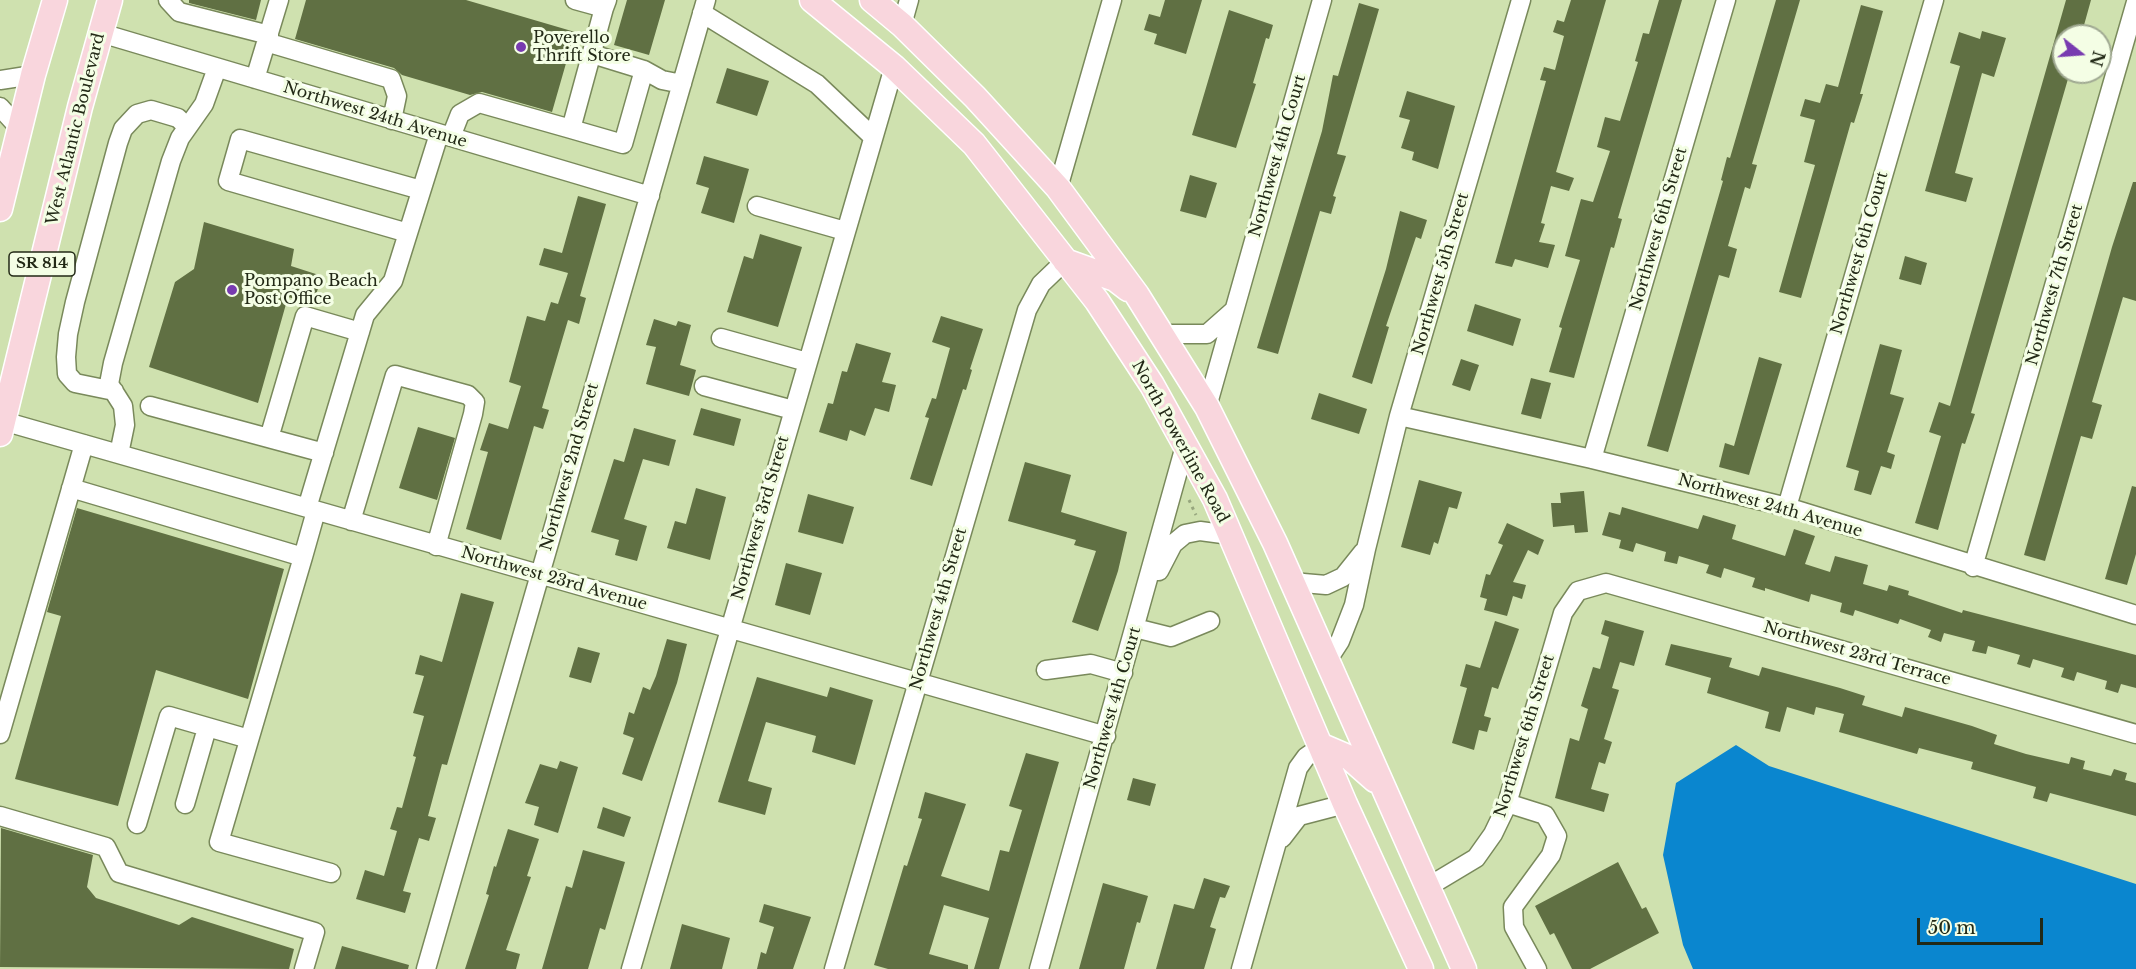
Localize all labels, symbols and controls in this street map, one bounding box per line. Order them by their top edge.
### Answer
north arrow [2052,24,2112,84]
place label: Poverello Thrift Store [533,28,631,66]
street label: West Atlantic Boulevard [43,31,109,227]
marker: Poverello Thrift Store [514,40,528,54]
text: N [2086,49,2109,69]
street label: Northwest 4th Court [1246,73,1310,239]
street label: Northwest 24th Avenue [281,78,469,152]
street label: Northwest 6th Street [1626,145,1692,313]
street label: Northwest 6th Court [1828,169,1892,337]
street label: Northwest 5th Street [1409,191,1473,357]
street label: Northwest 7th Street [2023,202,2087,368]
road number: SR 814 [9,252,75,276]
place label: Pompano Beach Post Office [244,271,378,309]
marker: Pompano Beach Post Office [225,283,239,297]
street label: North Powerline Road [1127,358,1233,526]
street label: Northwest 2nd Street [537,381,603,553]
street label: Northwest 3rd Street [728,434,794,602]
street label: Northwest 24th Avenue [1676,470,1864,542]
street label: Northwest 4th Street [907,525,971,693]
street label: Northwest 23rd Avenue [459,543,649,615]
street label: Northwest 23rd Terrace [1761,618,1953,690]
street label: Northwest 4th Court [1081,625,1145,791]
street label: Northwest 6th Street [1491,652,1559,820]
scale bar [1920,906,2046,944]
text: 50 m [1928,917,1976,939]

